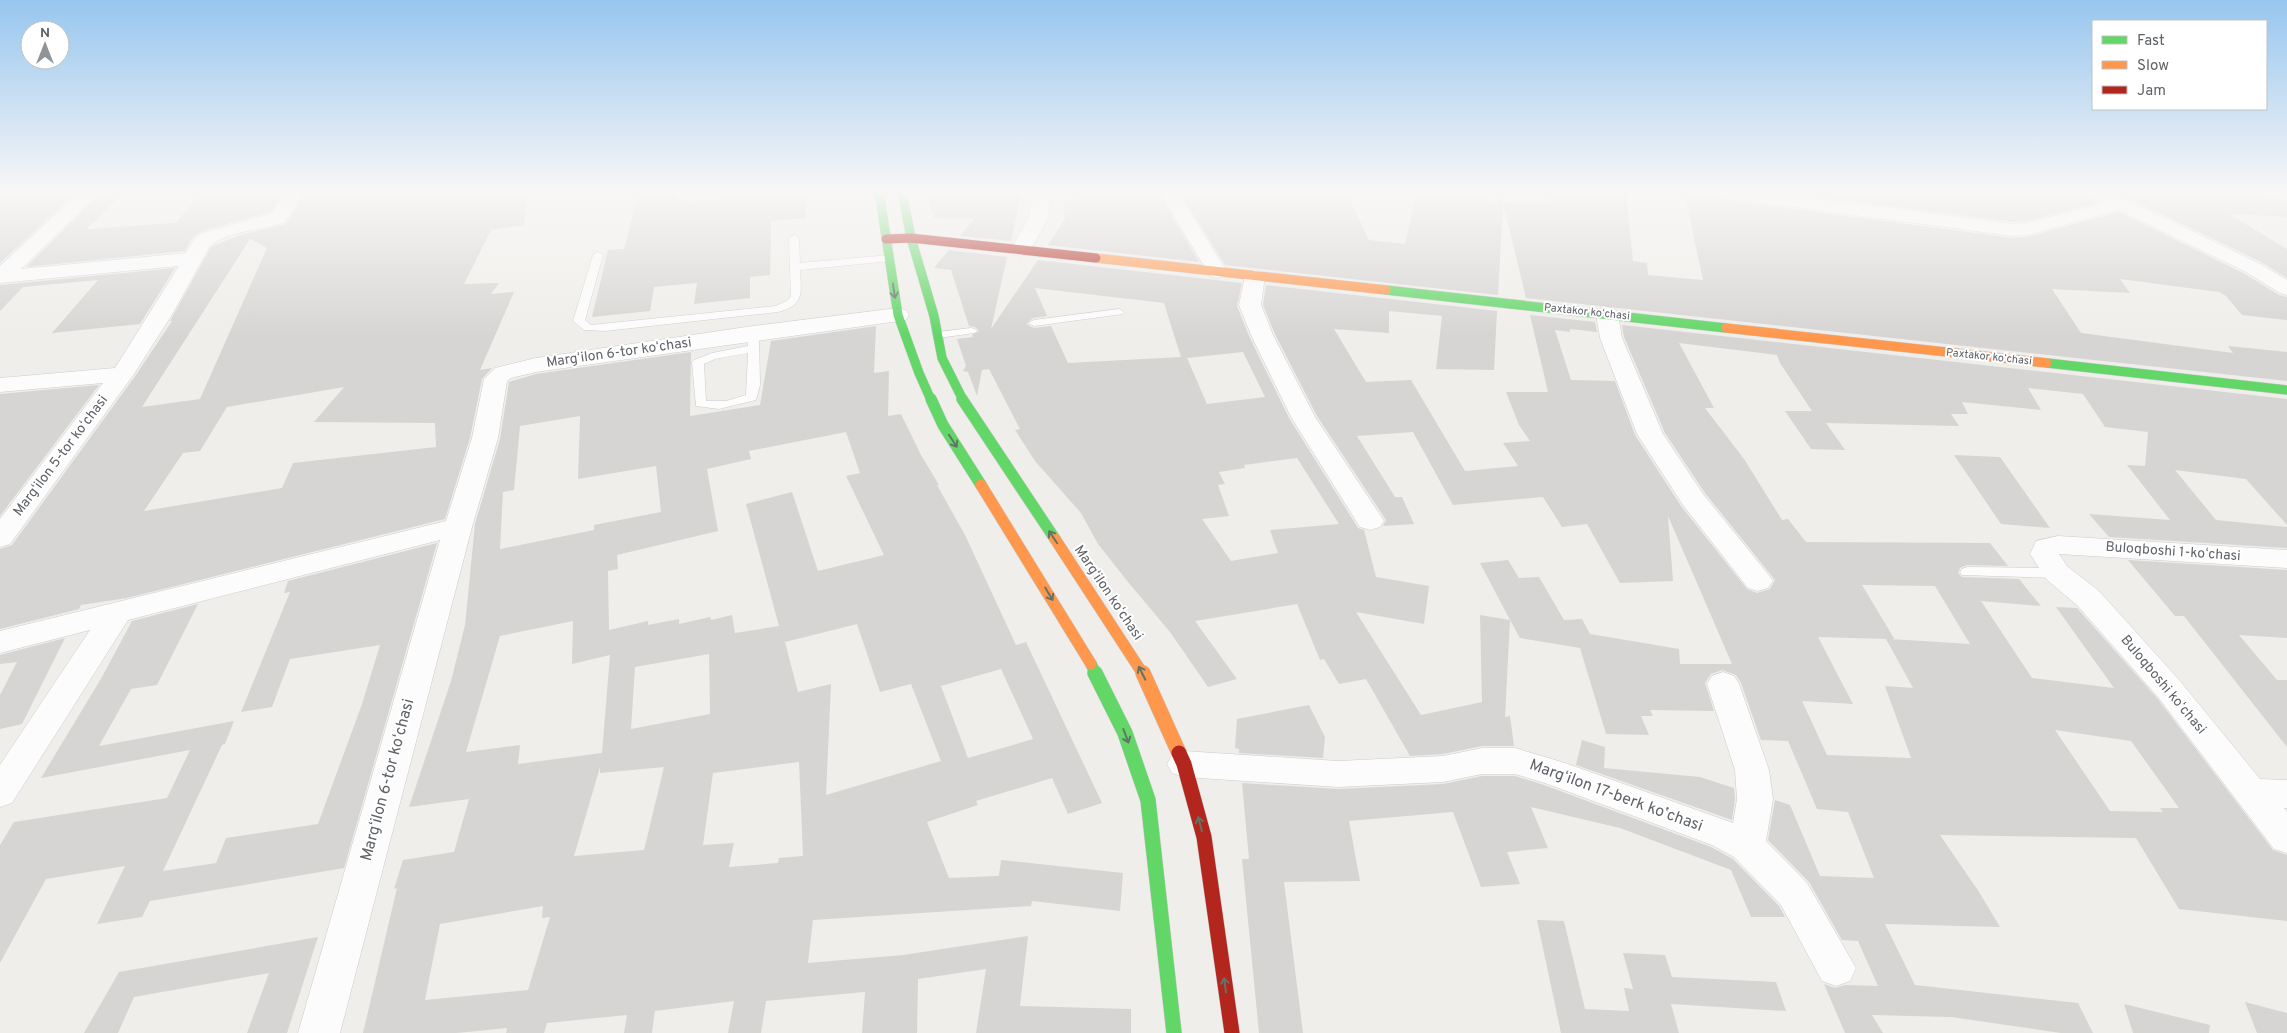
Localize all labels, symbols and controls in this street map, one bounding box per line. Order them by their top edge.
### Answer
north arrow [20,20,70,70]
legend [2092,20,2267,110]
text: N [40,25,50,42]
text: Fast [2137,32,2165,51]
text: Slow [2137,57,2169,76]
text: Jam [2137,82,2166,101]
one-way arrow [890,283,900,299]
street label: Paxtakor koʻchasi [1543,301,1631,323]
street label: Margʻilon 6-tor koʻchasi [545,334,693,372]
street label: Paxtakor koʻchasi [1945,346,2033,368]
street label: Margʻilon 5-tor koʻchasi [10,392,112,520]
one-way arrow [948,434,958,448]
one-way arrow [1048,531,1058,545]
street label: Buloqboshi 1-koʻchasi [2105,539,2241,565]
street label: Margʻilon koʻchasi [1070,542,1146,644]
one-way arrow [1044,586,1054,600]
street label: Buloqboshi koʻchasi [2117,632,2209,738]
one-way arrow [1137,666,1146,681]
street label: Margʻilon 6-tor koʻchasi [357,697,419,863]
one-way arrow [1122,728,1131,744]
street label: Margʻilon 17-berk koʼchasi [1527,755,1705,837]
one-way arrow [1195,817,1205,833]
one-way arrow [1220,977,1230,993]

